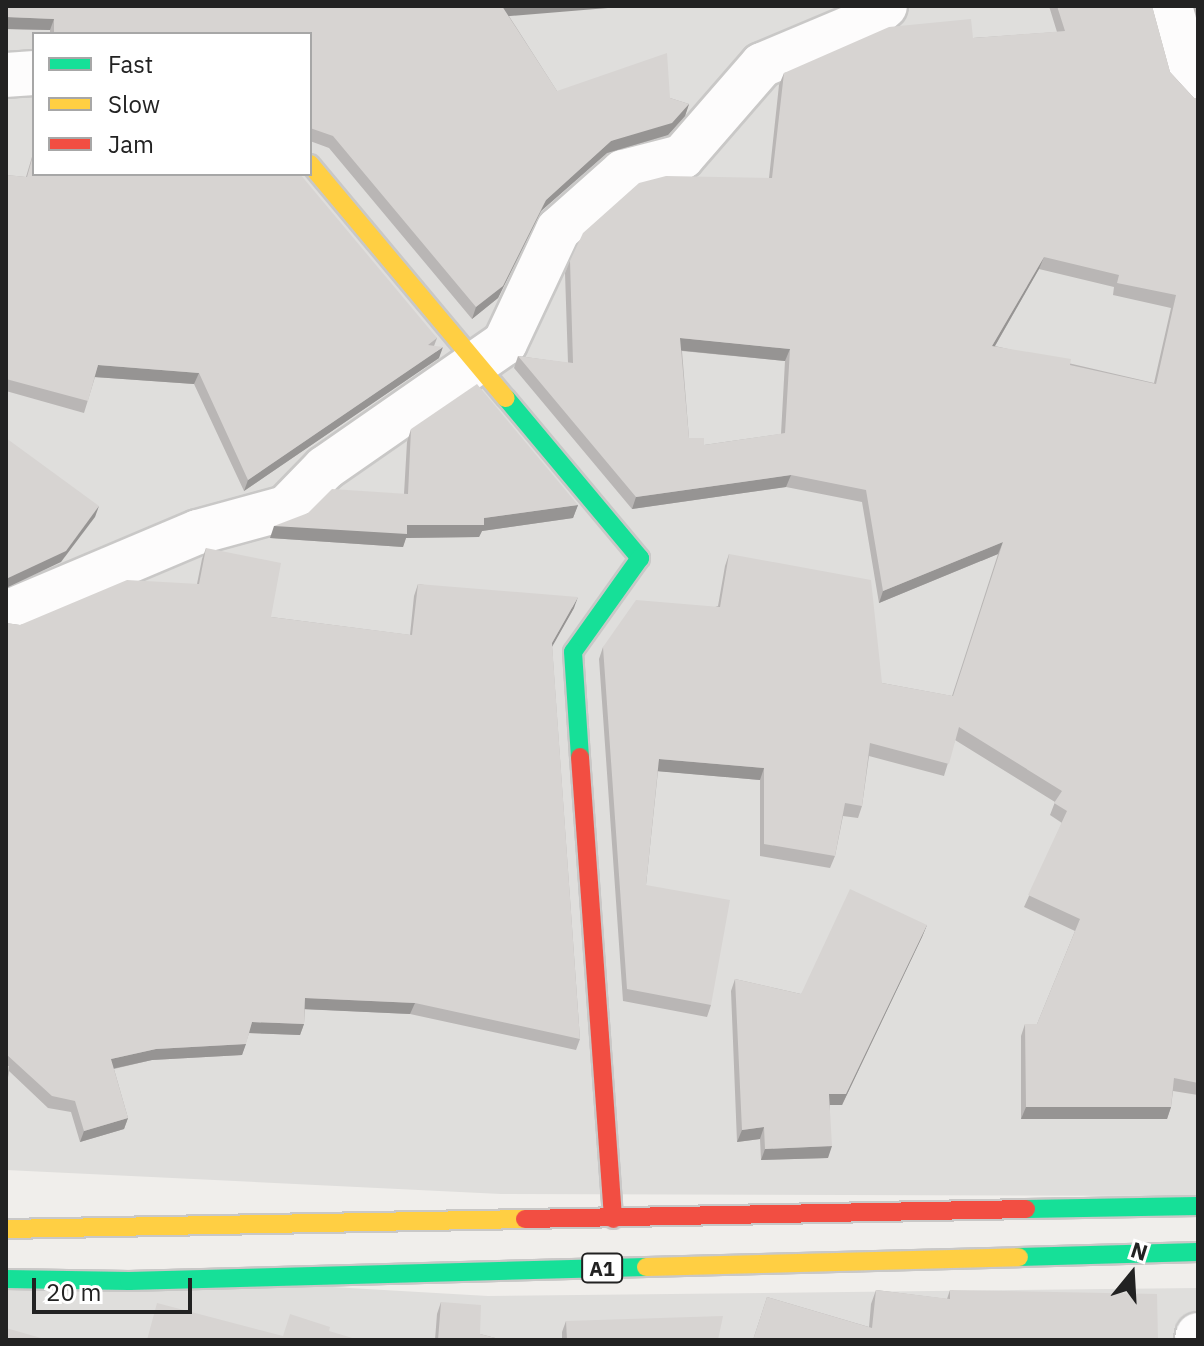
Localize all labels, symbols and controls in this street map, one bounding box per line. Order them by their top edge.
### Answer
legend [32,32,312,176]
text: Fast [108,48,153,80]
text: Slow [108,88,160,120]
text: Jam [108,128,154,160]
north arrow [1092,1234,1172,1314]
text: N [1128,1234,1152,1267]
road number: A1 [580,1252,624,1284]
scale bar [36,1262,196,1312]
text: 20 m [46,1276,101,1308]

